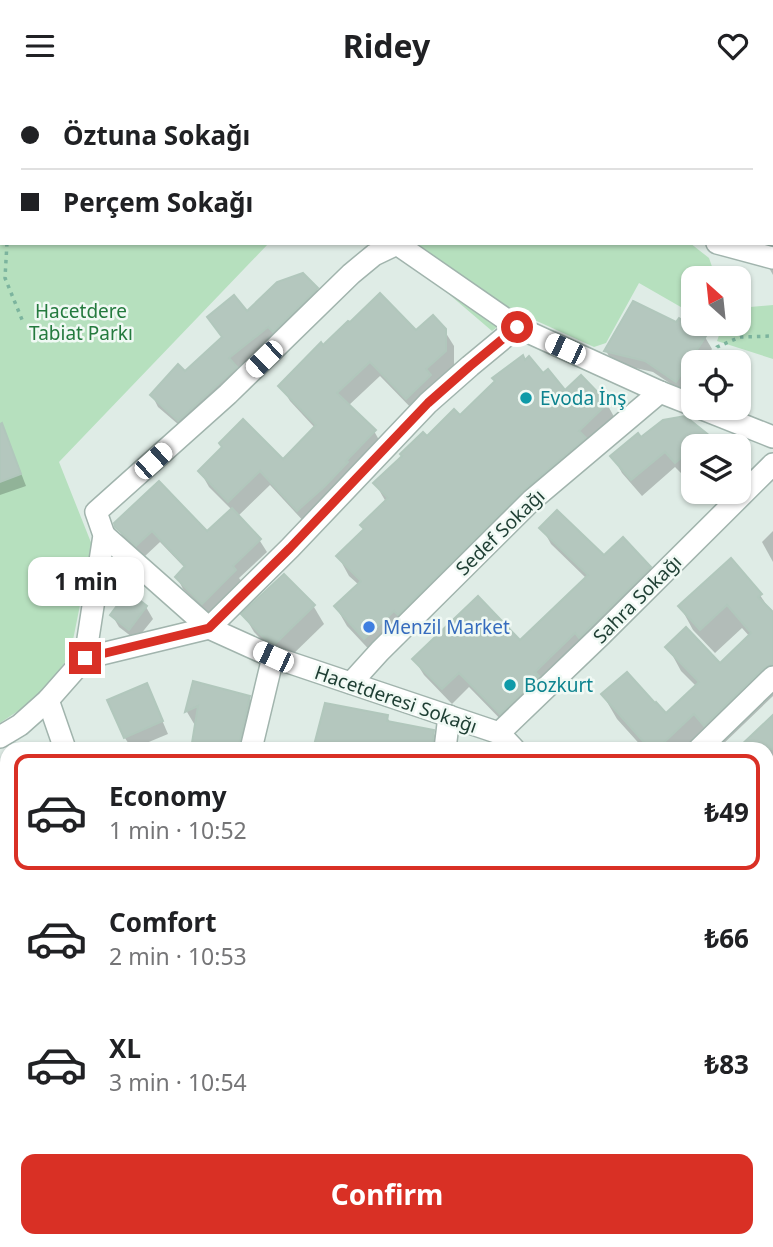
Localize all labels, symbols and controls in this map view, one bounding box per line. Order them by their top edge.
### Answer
text: Ridey [343,24,430,67]
icon: menu [21,27,59,65]
icon: heart [714,27,752,65]
text: Öztuna Sokağı [63,117,250,153]
text: Perçem Sokağı [63,184,253,220]
north arrow [681,266,751,336]
map controls [681,266,751,504]
park label: Hacetdere Tabiat Parkı [29,298,133,346]
route start [501,311,533,343]
car [542,331,589,367]
car [242,337,287,381]
button: locate [681,350,751,420]
place label: Evoda İnş [540,385,626,411]
marker: Evoda İnş [518,390,534,406]
button: layers [681,434,751,504]
car [131,439,176,483]
street label: Sedef Sokağı [450,483,550,581]
street label: Sahra Sokağı [587,549,687,649]
callout: 1 min [27,557,143,605]
text: 1 min [54,565,118,597]
place label: Menzil Market [383,614,510,640]
marker: Menzil Market [361,619,377,635]
car [250,639,297,675]
route end [69,642,101,674]
street label: Hacetderesi Sokağı [311,659,481,739]
place label: Bozkurt [524,672,593,698]
marker: Bozkurt [502,677,518,693]
text: Economy [109,778,227,814]
icon: car [25,781,88,844]
text: ₺49 [704,794,749,830]
text: 1 min · 10:52 [109,814,247,846]
text: Comfort [109,904,217,940]
icon: car [25,907,88,970]
text: ₺66 [704,920,749,956]
text: 2 min · 10:53 [109,940,247,972]
text: XL [109,1030,141,1066]
icon: car [25,1033,88,1096]
text: ₺83 [704,1046,749,1082]
text: 3 min · 10:54 [109,1066,247,1098]
button: Confirm [21,1154,753,1234]

